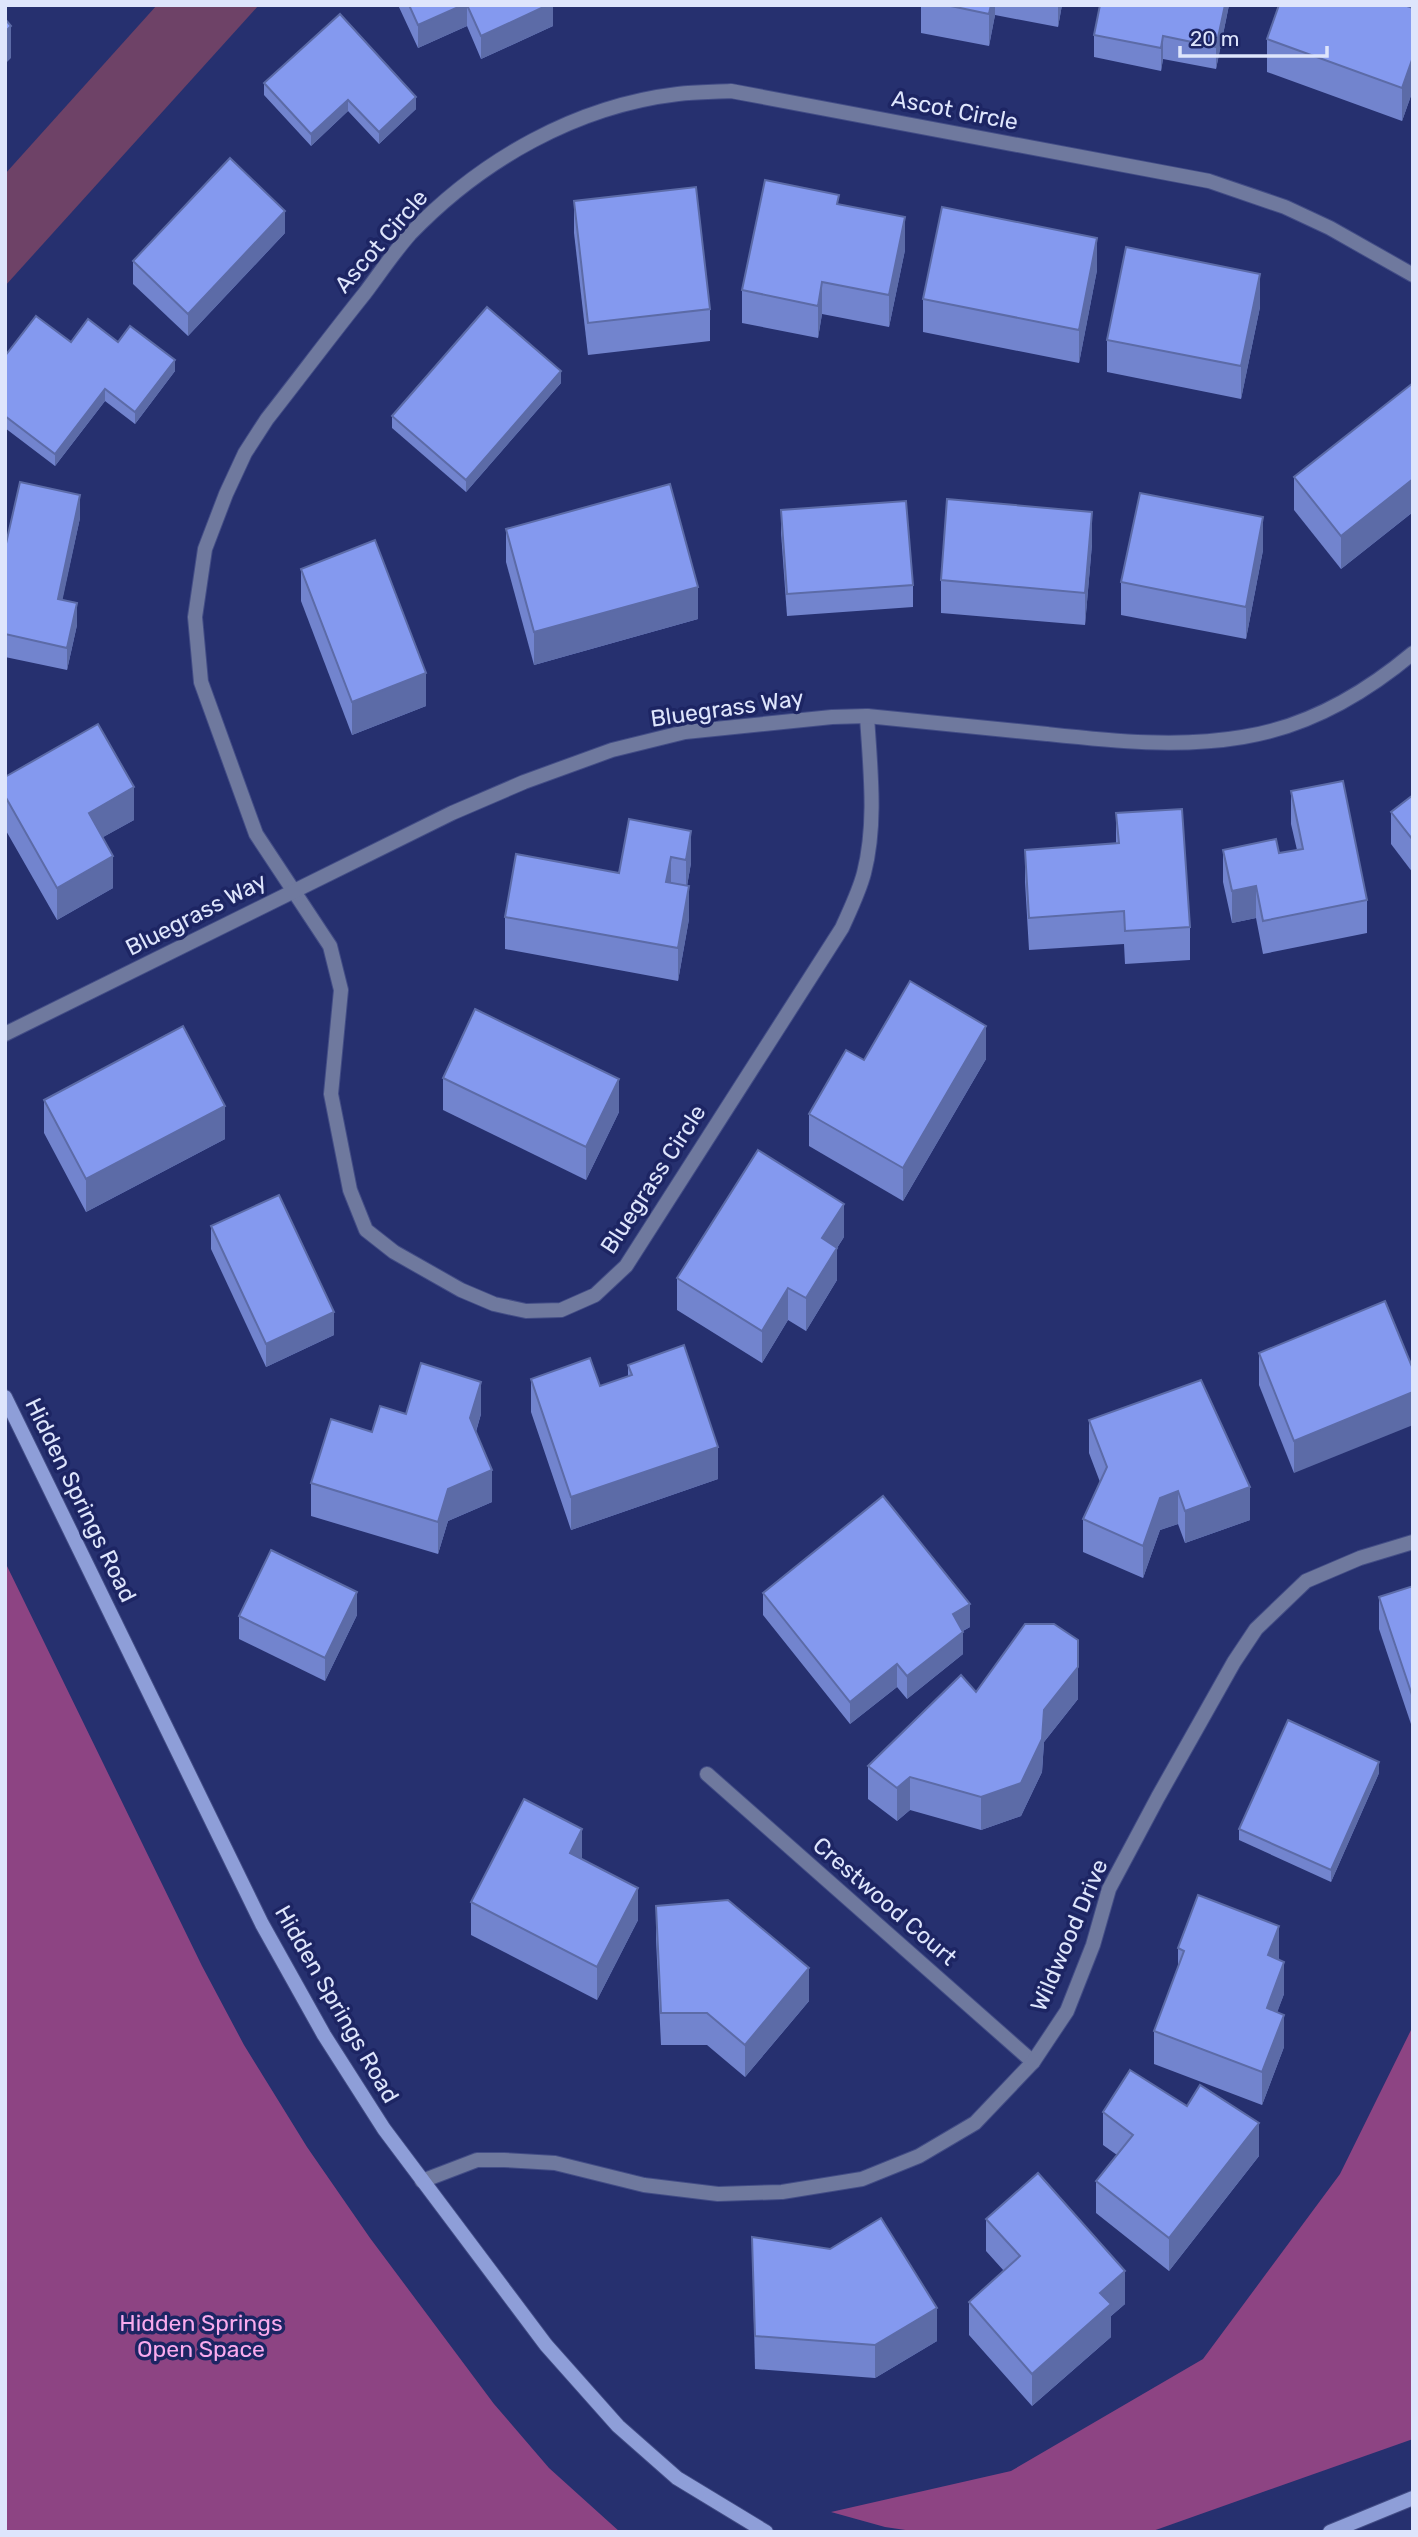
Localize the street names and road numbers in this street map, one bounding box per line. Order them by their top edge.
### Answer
street label: Ascot Circle [889,84,1021,136]
street label: Ascot Circle [328,183,434,299]
street label: Bluegrass Way [649,683,806,733]
street label: Bluegrass Way [121,866,271,962]
street label: Bluegrass Circle [594,1099,712,1259]
street label: Hidden Springs Road [19,1393,143,1607]
street label: Crestwood Court [807,1831,963,1971]
street label: Wildwood Drive [1024,1855,1114,2015]
street label: Hidden Springs Road [269,1900,405,2108]

